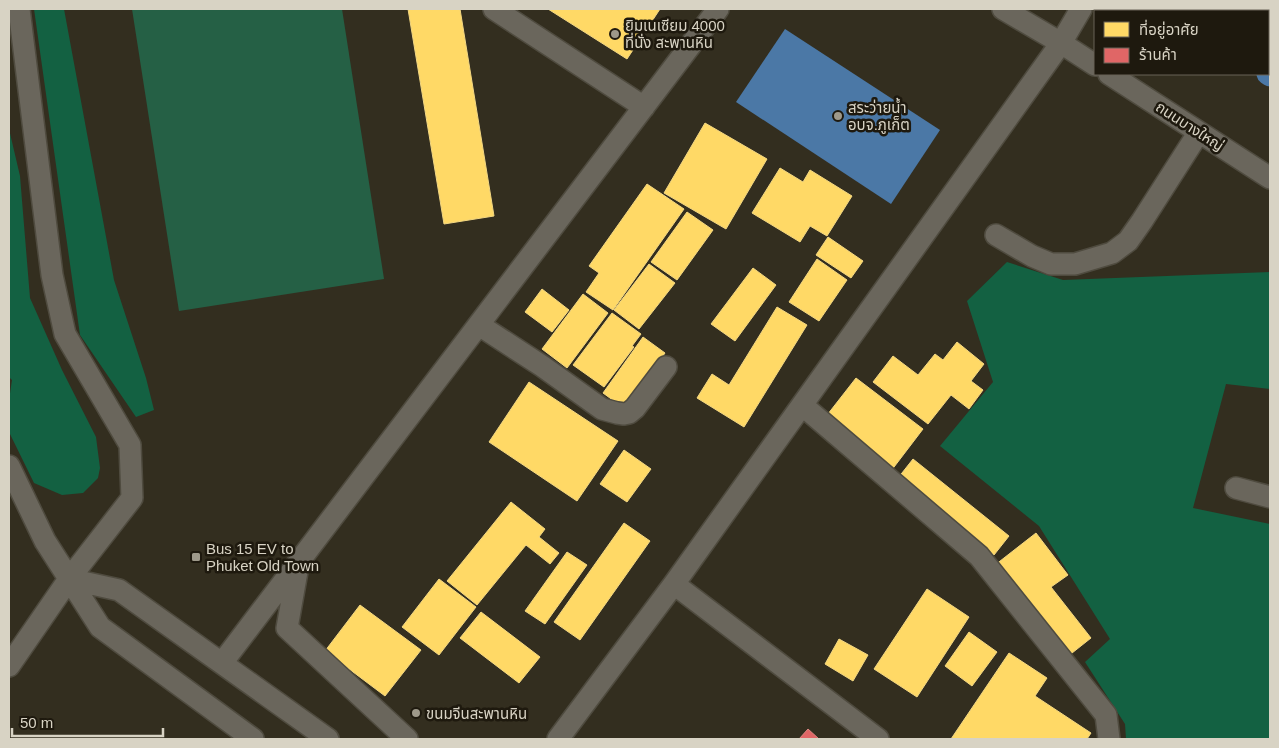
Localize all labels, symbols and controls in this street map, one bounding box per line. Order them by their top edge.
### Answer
legend [1094,10,1269,75]
place label: ยิมเนเซียม 4000 ที่นั่ง สะพานหิน [625,17,725,51]
text: ที่อยู่อาศัย [1139,19,1199,39]
marker: ยิมเนเซียม 4000 ที่นั่ง สะพานหิน [609,28,621,40]
text: ร้านค้า [1139,46,1177,63]
place label: สระว่ายน้ำ อบจ.ภูเก็ต [848,97,910,134]
street label: ถนนบางใหญ่ [1153,98,1227,154]
marker: สระว่ายน้ำ อบจ.ภูเก็ต [832,110,844,122]
place label: Bus 15 EV to Phuket Old Town [206,540,319,574]
marker: Bus 15 EV to Phuket Old Town [190,551,202,563]
place label: ขนมจีนสะพานหิน [426,705,527,722]
scale bar [12,706,164,738]
marker: ขนมจีนสะพานหิน [410,707,422,719]
text: 50 m [20,714,53,731]

